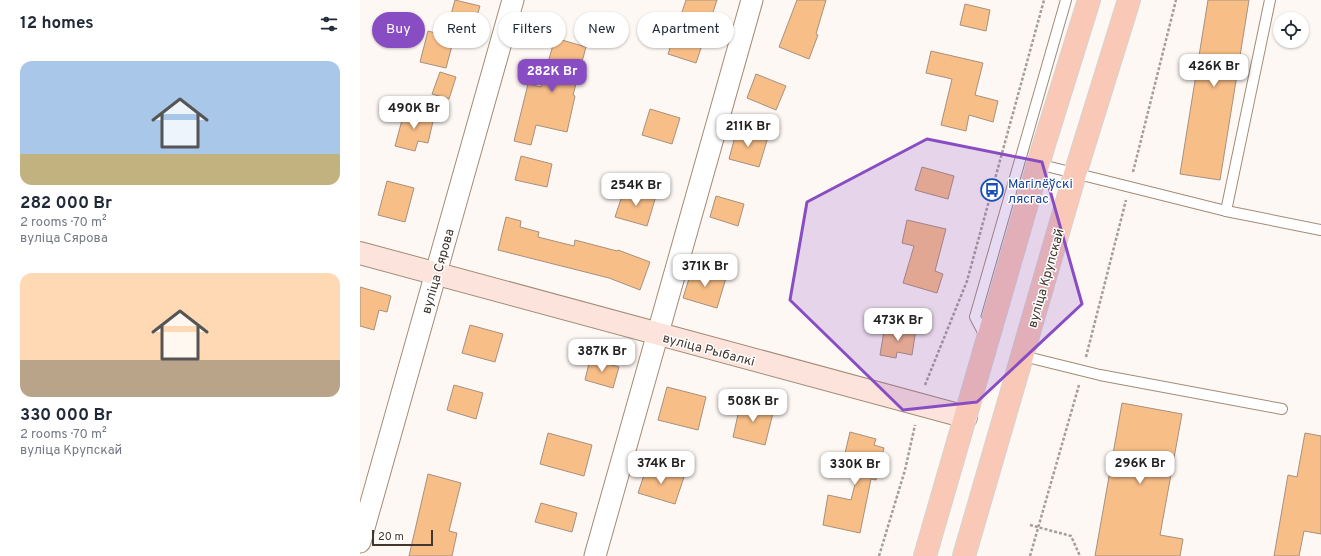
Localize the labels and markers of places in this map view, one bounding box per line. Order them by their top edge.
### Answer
pin: 426K Br [1177,54,1251,88]
pin: 282K Br [515,59,589,93]
pin: 490K Br [377,96,451,130]
pin: 211K Br [711,114,785,148]
pin: 254K Br [599,173,673,207]
bus stop icon: Магілёўскі лясгас [979,177,1005,203]
place label: Магілёўскі лясгас [1008,177,1073,208]
pin: 371K Br [668,254,742,288]
pin: 473K Br [861,308,935,342]
pin: 387K Br [565,339,639,373]
pin: 508K Br [716,389,790,423]
pin: 374K Br [624,451,698,485]
pin: 296K Br [1103,451,1177,485]
pin: 330K Br [818,452,892,486]

